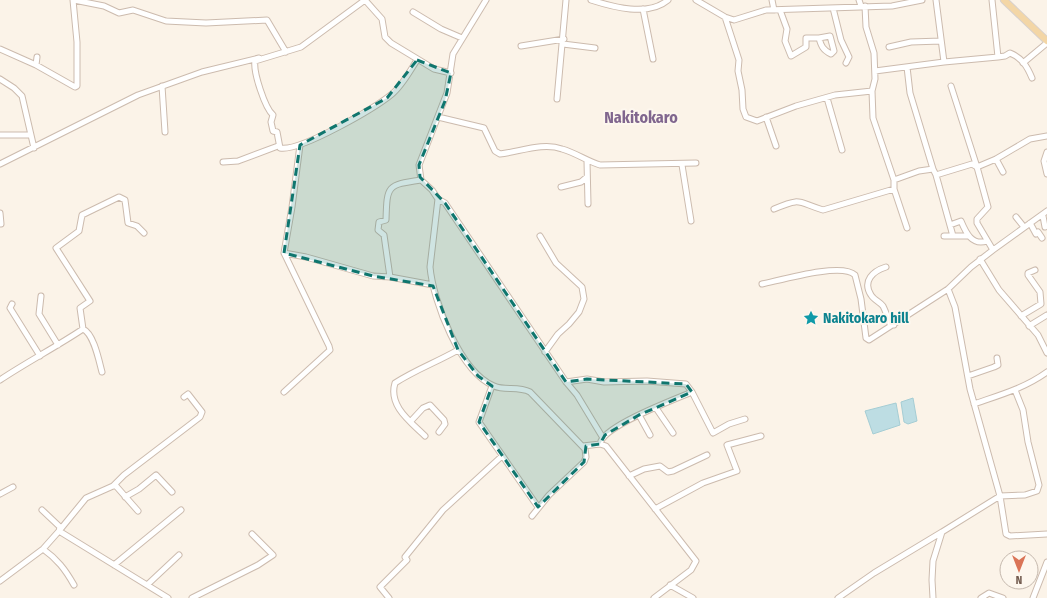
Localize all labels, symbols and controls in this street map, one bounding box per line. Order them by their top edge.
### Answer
district label: Nakitokaro [604,108,678,127]
place icon: Nakitokaro hill [802,309,820,327]
place label: Nakitokaro hill [823,310,909,327]
north arrow [999,550,1039,590]
text: N [1016,573,1022,586]

